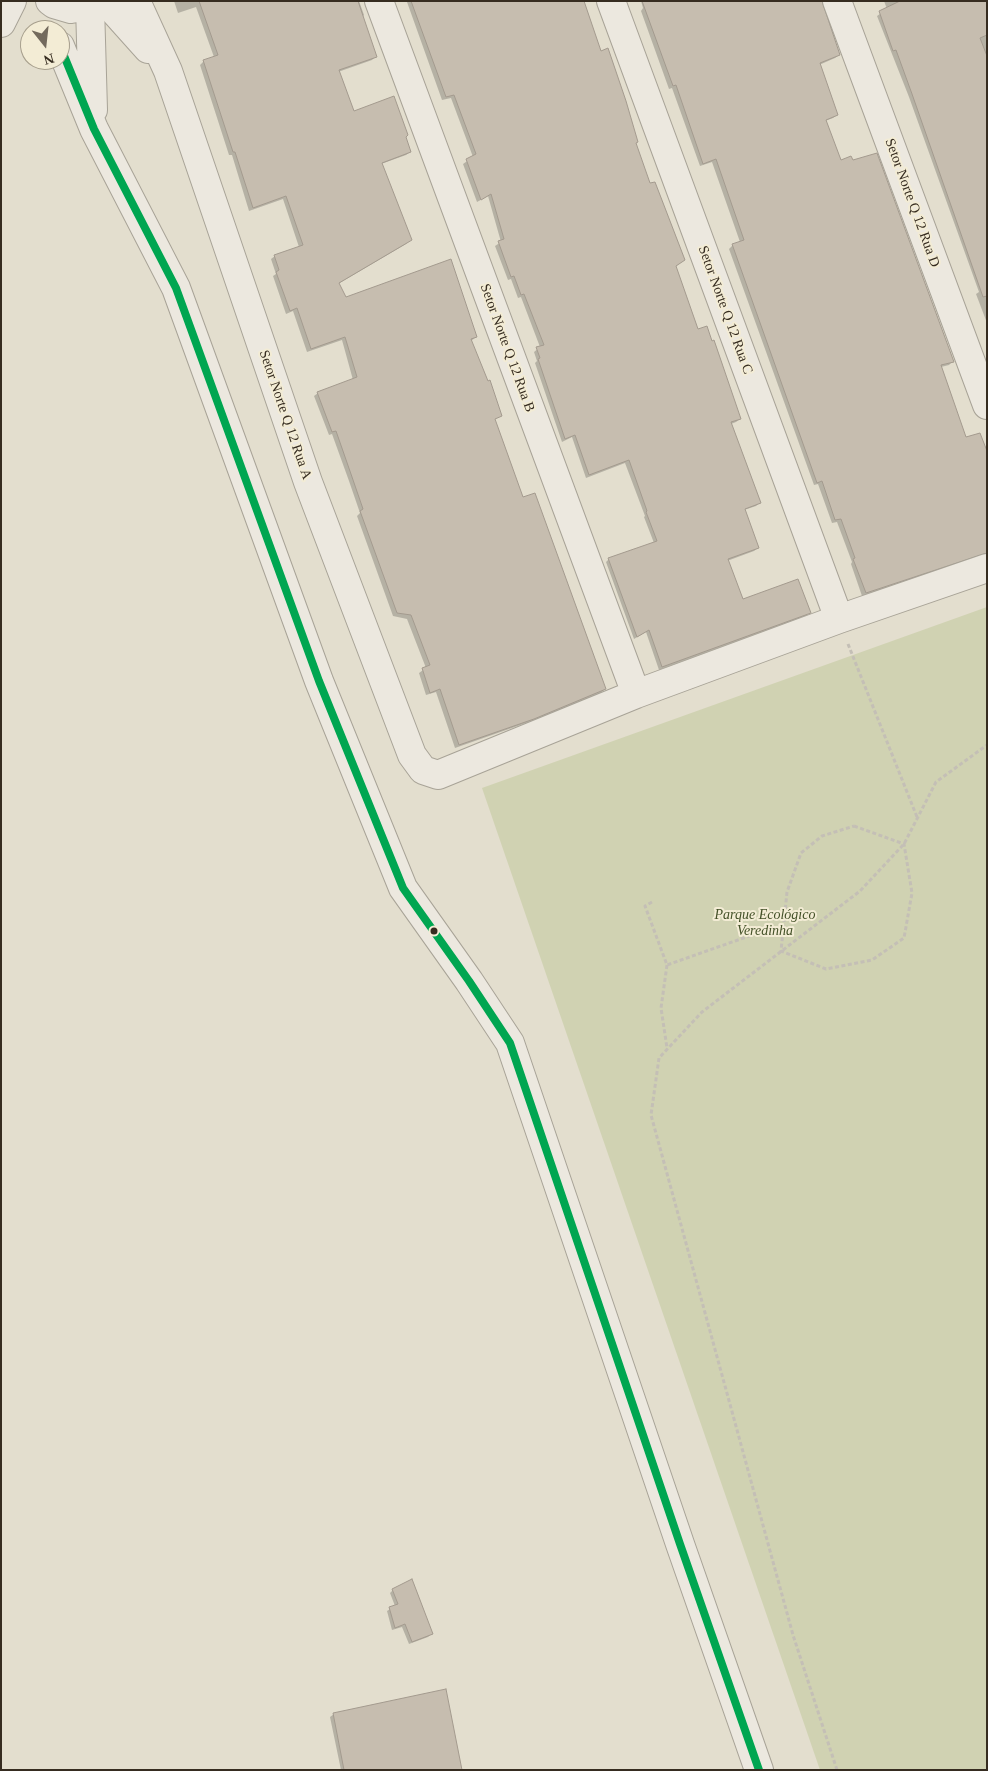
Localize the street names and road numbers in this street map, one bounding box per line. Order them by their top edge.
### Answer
street label: Setor Norte Q 12 Rua D [881,136,943,270]
street label: Setor Norte Q 12 Rua C [694,244,756,376]
street label: Setor Norte Q 12 Rua B [476,282,538,414]
street label: Setor Norte Q 12 Rua A [255,348,315,482]

